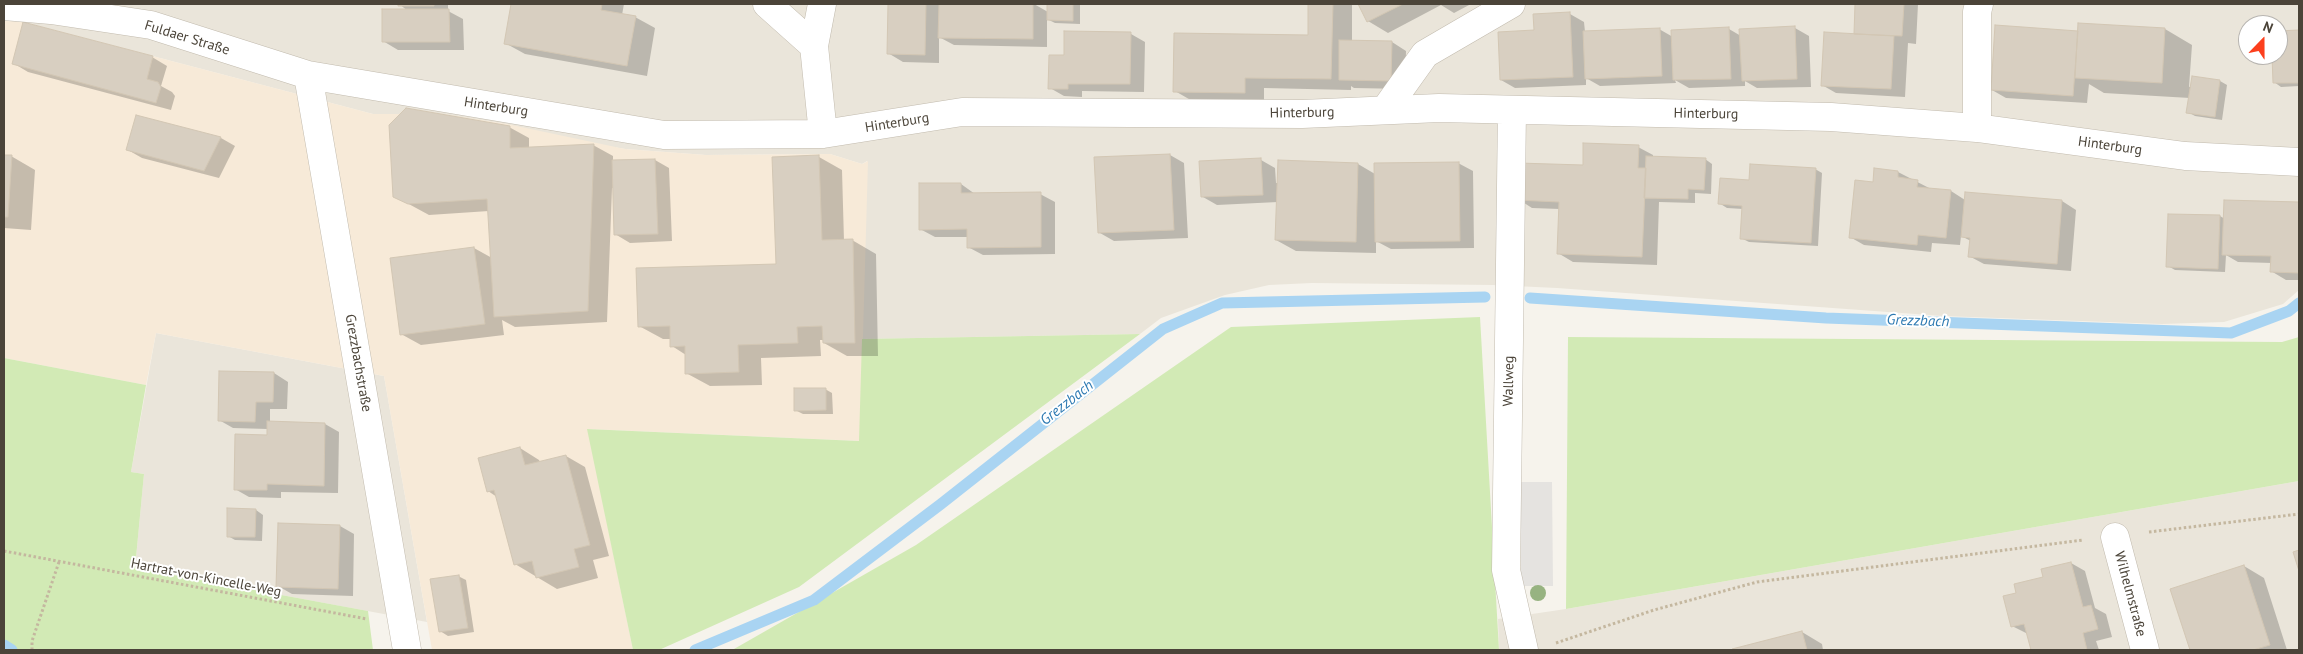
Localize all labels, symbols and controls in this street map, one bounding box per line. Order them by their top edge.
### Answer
north arrow [2238,15,2288,65]
street label: Fuldaer Straße [142,17,232,59]
text: N [2261,17,2276,37]
street label: Hinterburg [463,94,529,120]
street label: Hinterburg [1270,104,1334,122]
street label: Hinterburg [1674,105,1738,123]
street label: Hinterburg [864,110,930,136]
street label: Hinterburg [2077,133,2143,159]
water label: Grezzbach [1886,311,1950,331]
street label: Grezzbachstraße [341,313,375,413]
street label: Wallweg [1500,355,1518,407]
water label: Grezzbach [1037,377,1097,429]
street label: Wilhelmstraße [2111,550,2149,638]
street label: Hartrat-von-Kincelle-Weg [129,555,283,601]

